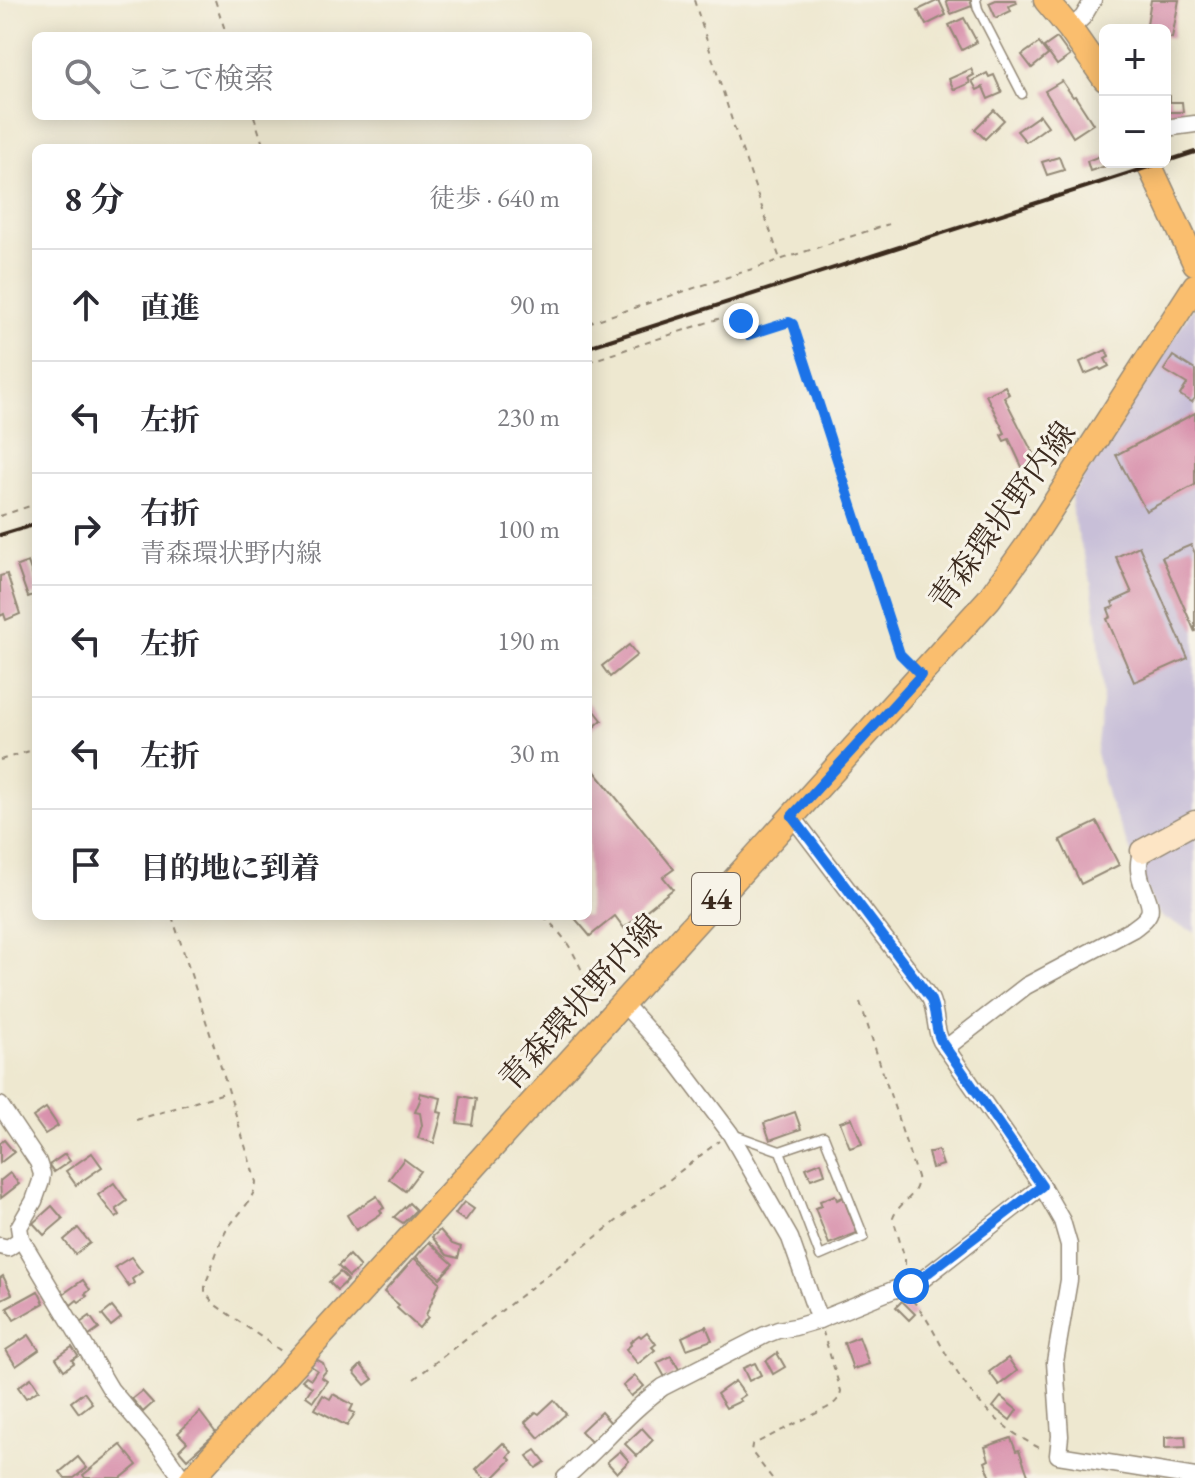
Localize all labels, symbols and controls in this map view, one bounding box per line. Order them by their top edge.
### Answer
map controls [1099,24,1171,168]
button: + [1099,24,1171,96]
search box [32,32,592,120]
icon: search [60,54,104,98]
text: ここで検索 [124,59,274,98]
button: − [1099,96,1171,168]
text: 8 分 [64,177,124,221]
text: 徒歩 · 640 m [430,181,560,215]
icon: ahead [64,283,108,327]
text: 直進 [140,288,200,327]
text: 90 m [510,288,560,322]
route end [723,303,759,339]
icon: left [64,395,108,439]
text: 左折 [140,400,200,439]
text: 230 m [497,400,560,434]
street label: 青森環状野内線 [919,413,1085,619]
text: 右折 [140,493,200,532]
icon: right [64,507,108,551]
text: 100 m [497,512,560,546]
text: 青森環状野内線 [140,536,322,570]
icon: left [64,619,108,663]
text: 左折 [140,624,200,663]
text: 190 m [497,624,560,658]
icon: left [64,731,108,775]
text: 左折 [140,736,200,775]
text: 30 m [510,736,560,770]
icon: arrive [64,843,108,887]
text: 目的地に到着 [140,848,320,887]
road number: 44 [692,873,740,925]
street label: 青森環状野内線 [489,905,671,1099]
route start [893,1268,929,1304]

